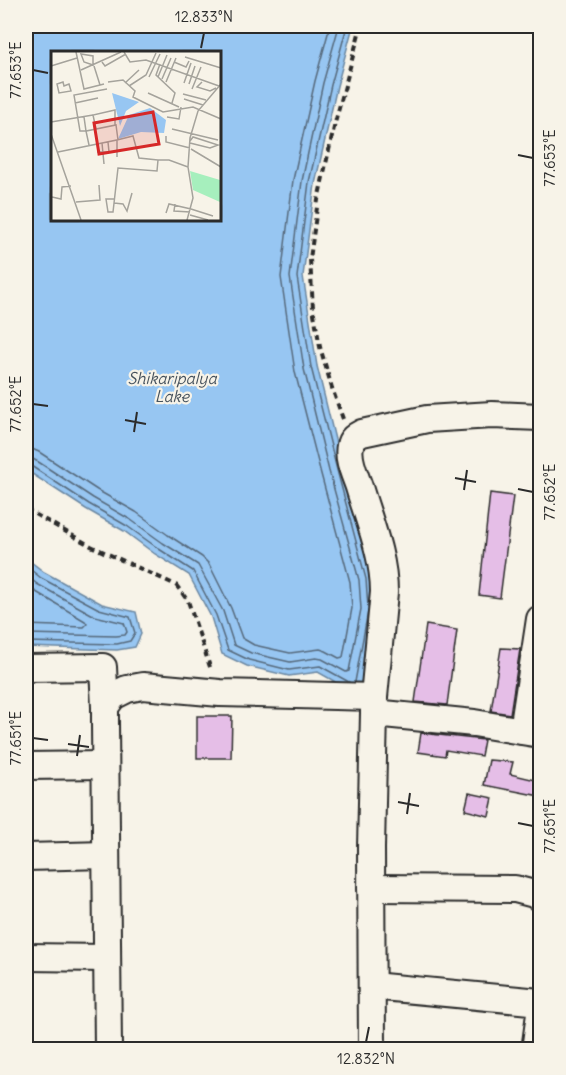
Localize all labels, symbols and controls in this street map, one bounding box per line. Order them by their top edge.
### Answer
text: 12.833°N [175,7,233,26]
text: 77.653°E [6,41,25,99]
inset map [51,51,220,220]
text: 77.653°E [540,129,559,187]
water label: Shikaripalya Lake [127,368,217,406]
text: 77.652°E [6,375,25,433]
text: 77.652°E [540,463,559,521]
text: 77.651°E [6,710,25,765]
text: 77.651°E [540,798,559,853]
text: 12.832°N [337,1049,395,1068]

